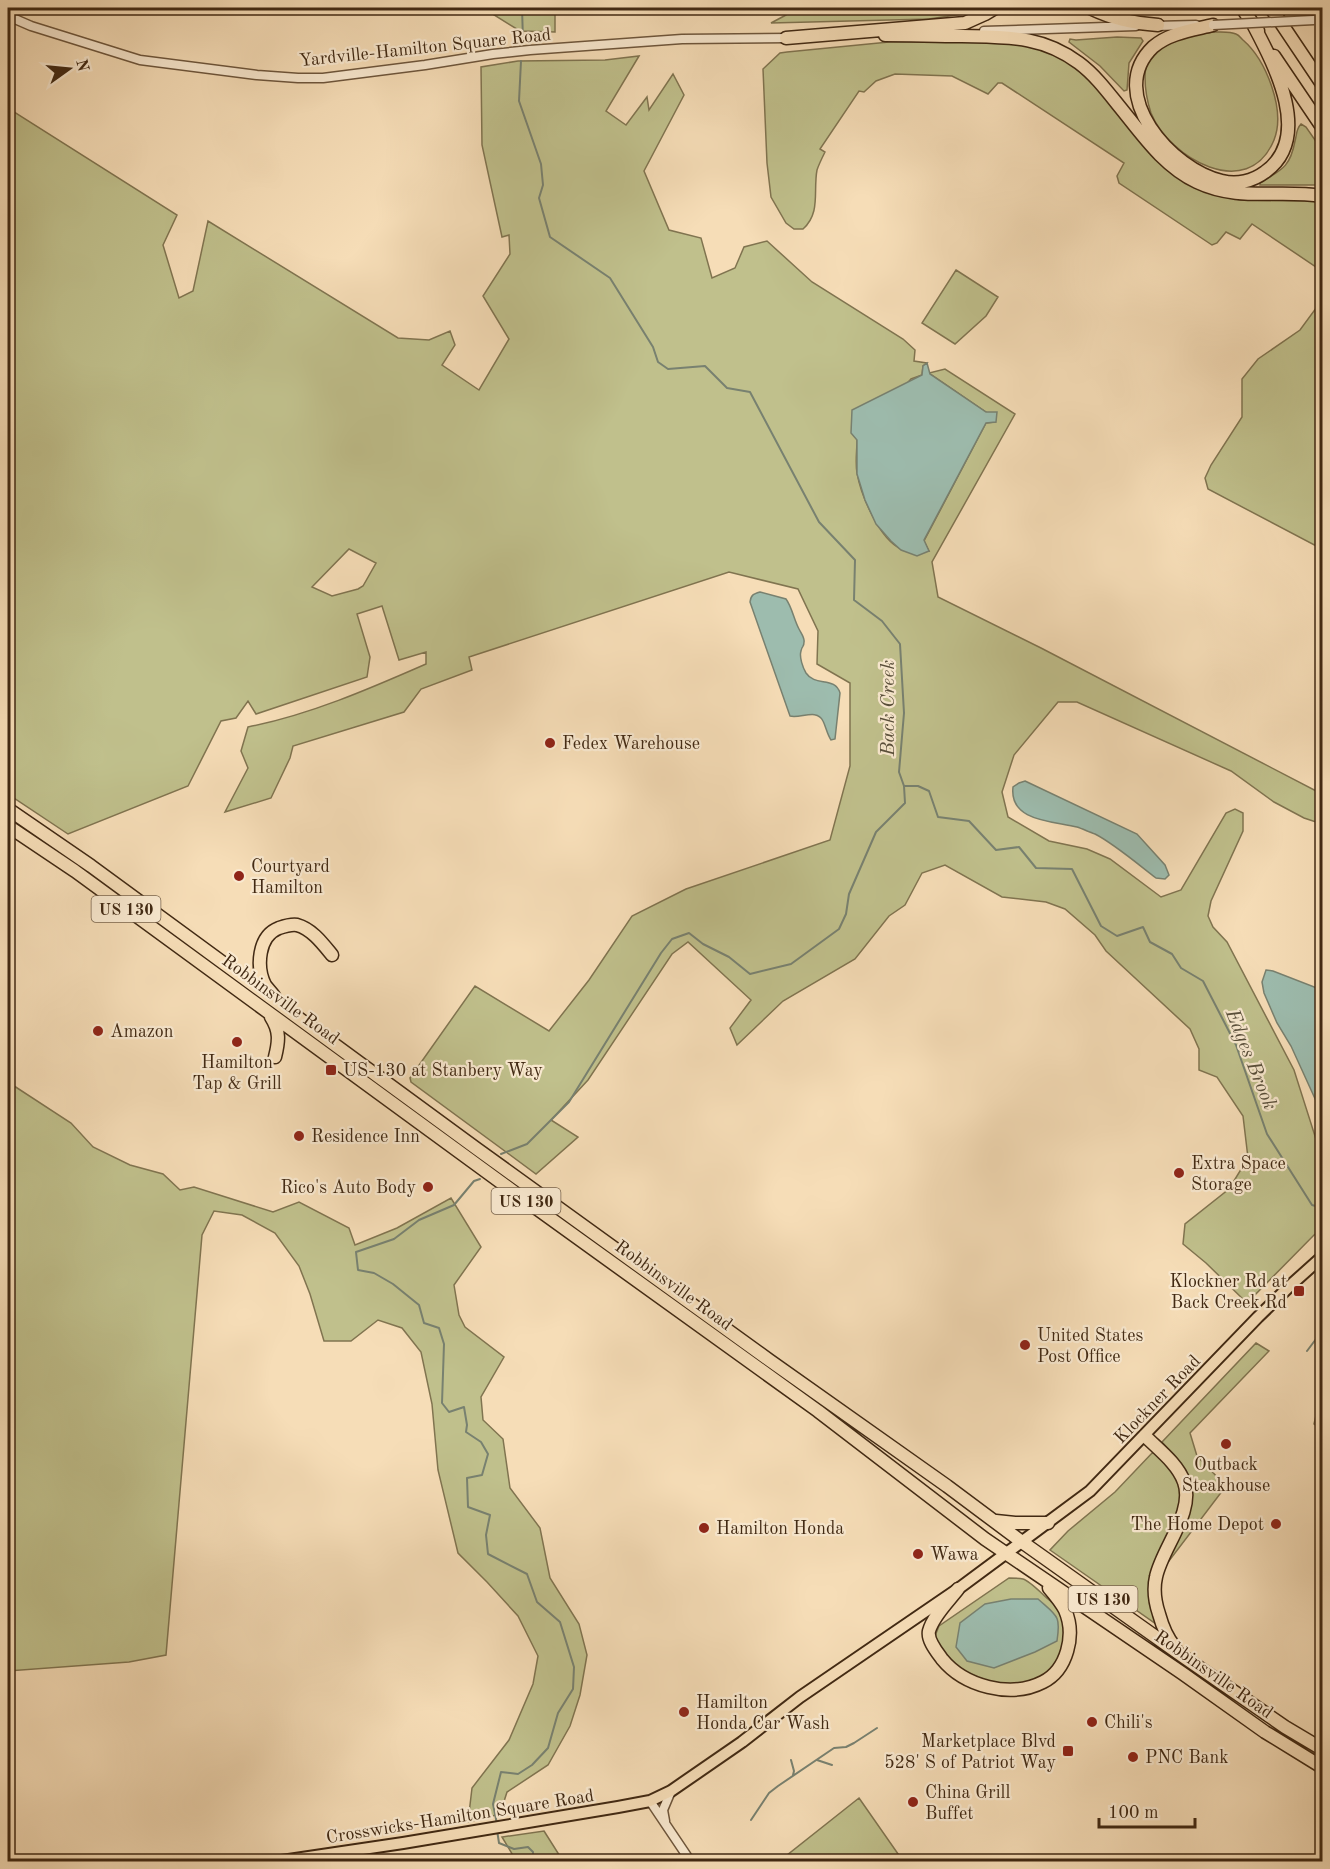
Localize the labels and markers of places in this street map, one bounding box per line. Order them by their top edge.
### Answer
place label: Fedex Warehouse [562,735,700,753]
marker: Fedex Warehouse [543,736,557,750]
place label: Courtyard Hamilton [251,858,330,897]
marker: Courtyard Hamilton [232,869,246,883]
place label: Amazon [110,1023,174,1041]
marker: Amazon [91,1024,105,1038]
marker: Hamilton Tap & Grill [230,1035,244,1049]
place label: Hamilton Tap & Grill [192,1054,282,1093]
place label: US-130 at Stanbery Way [343,1062,543,1080]
marker: US-130 at Stanbery Way [324,1063,338,1077]
place label: Residence Inn [311,1128,420,1146]
marker: Residence Inn [292,1129,306,1143]
place label: Extra Space Storage [1191,1155,1286,1194]
marker: Extra Space Storage [1172,1166,1186,1180]
place label: Rico's Auto Body [280,1179,416,1197]
marker: Rico's Auto Body [421,1180,435,1194]
place label: Klockner Rd at Back Creek Rd [1169,1273,1287,1312]
marker: Klockner Rd at Back Creek Rd [1292,1284,1306,1298]
place label: United States Post Office [1037,1327,1144,1366]
marker: United States Post Office [1018,1338,1032,1352]
marker: Outback Steakhouse [1219,1437,1233,1451]
place label: Outback Steakhouse [1182,1456,1270,1495]
place label: The Home Depot [1130,1516,1264,1534]
marker: The Home Depot [1269,1517,1283,1531]
place label: Hamilton Honda [716,1520,844,1538]
marker: Hamilton Honda [697,1521,711,1535]
place label: Wawa [930,1546,979,1564]
marker: Wawa [911,1547,925,1561]
place label: Hamilton Honda Car Wash [696,1694,830,1733]
marker: Hamilton Honda Car Wash [677,1705,691,1719]
place label: Chili's [1104,1714,1153,1732]
marker: Chili's [1085,1715,1099,1729]
place label: Marketplace Blvd 528' S of Patriot Way [884,1733,1056,1772]
marker: Marketplace Blvd 528' S of Patriot Way [1061,1744,1075,1758]
place label: PNC Bank [1145,1749,1229,1767]
marker: PNC Bank [1126,1750,1140,1764]
place label: China Grill Buffet [925,1784,1010,1823]
marker: China Grill Buffet [906,1795,920,1809]

